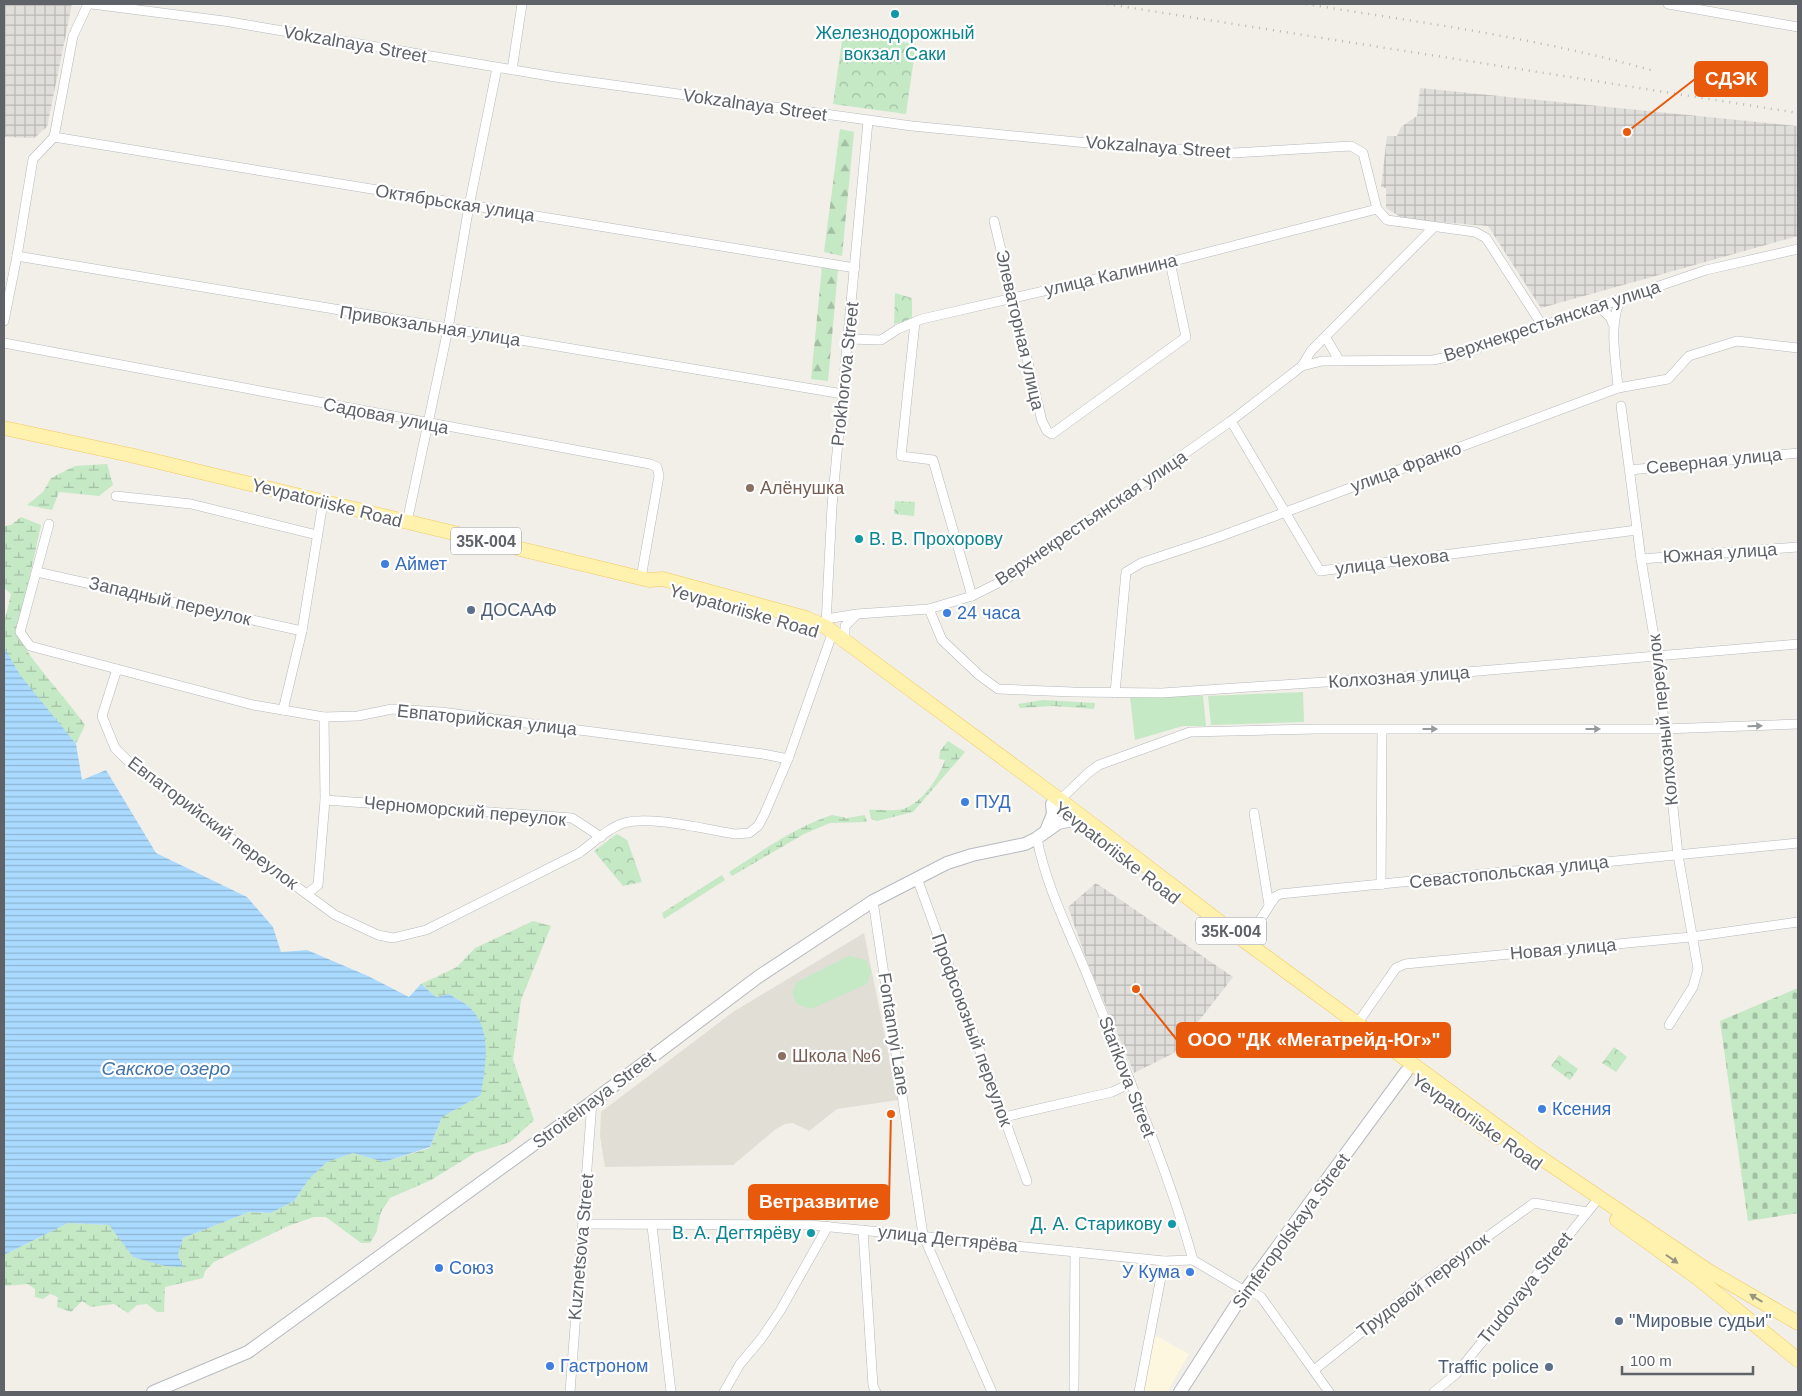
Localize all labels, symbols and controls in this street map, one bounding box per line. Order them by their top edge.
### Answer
marker: Железнодорожный вокзал Саки [889,8,901,20]
street label: Vokzalnaya Street [282,22,428,66]
place label: Железнодорожный вокзал Саки [815,23,975,64]
callout: СДЭК [1695,62,1767,96]
text: СДЭК [1705,68,1757,89]
street label: Vokzalnaya Street [682,85,828,125]
street label: Vokzalnaya Street [1085,132,1231,162]
street label: Октябрьская улица [374,181,537,226]
street label: Элеваторная улица [992,248,1048,413]
street label: улица Калинина [1043,250,1180,300]
street label: Верхнекрестьянская улица [1441,276,1664,366]
street label: Prokhorova Street [827,301,863,447]
street label: Привокзальная улица [338,302,523,350]
street label: Садовая улица [322,394,451,438]
street label: улица Франко [1348,438,1464,496]
street label: Северная улица [1645,444,1784,478]
street label: Верхнекрестьянская улица [992,446,1191,590]
street label: Yevpatoriiske Road [250,475,404,531]
place label: Алёнушка [760,478,845,498]
marker: Алёнушка [744,482,756,494]
road number: 35К-004 [451,528,521,554]
place label: В. В. Прохорову [869,529,1003,549]
marker: В. В. Прохорову [853,533,865,545]
street label: Южная улица [1662,539,1779,567]
street label: улица Чехова [1334,545,1451,579]
place label: Аймет [395,554,447,574]
marker: Аймет [379,558,391,570]
street label: Западный переулок [87,573,253,629]
street label: Yevpatoriiske Road [667,580,821,642]
place label: ДОСААФ [481,600,557,620]
place label: 24 часа [957,603,1021,623]
marker: ДОСААФ [465,604,477,616]
marker: 24 часа [941,607,953,619]
street label: Колхозный переулок [1644,633,1682,807]
street label: Колхозная улица [1328,662,1471,692]
street label: Евпаторийская улица [396,701,579,739]
one-way arrow [1748,721,1764,729]
one-way arrow [1423,725,1439,733]
one-way arrow [1585,725,1601,733]
street label: Евпаторийский переулок [124,752,302,894]
street label: Черноморский переулок [363,792,567,830]
place label: ПУД [975,792,1011,812]
marker: ПУД [959,796,971,808]
street label: Yevpatoriiske Road [1050,798,1184,908]
street label: Севастопольская улица [1408,851,1611,892]
road number: 35К-004 [1196,918,1266,944]
street label: Профсоюзный переулок [928,931,1016,1129]
street label: Новая улица [1509,934,1618,964]
street label: Fontannyi Lane [874,971,914,1097]
street label: Starikova Street [1095,1014,1159,1140]
callout: ООО "ДК «Мегатрейд-Юг»" [1177,1023,1450,1057]
text: ООО "ДК «Мегатрейд-Юг»" [1187,1029,1441,1050]
place label: Школа №6 [792,1046,881,1066]
street label: Stroitelnaya Street [529,1047,659,1153]
marker: Школа №6 [776,1050,788,1062]
water label: Сакское озеро [102,1058,230,1079]
street label: Yevpatoriiske Road [1408,1070,1546,1174]
place label: Ксения [1552,1099,1611,1119]
marker: Ксения [1536,1103,1548,1115]
street label: Simferopolskaya Street [1228,1150,1354,1312]
street label: Kuznetsova Street [565,1173,597,1321]
callout: Ветразвитие [749,1185,889,1219]
text: Ветразвитие [759,1191,879,1212]
place label: Д. А. Старикову [1030,1214,1162,1234]
marker: Д. А. Старикову [1166,1218,1178,1230]
street label: улица Дегтярёва [877,1222,1020,1256]
place label: В. А. Дегтярёву [672,1223,801,1243]
marker: В. А. Дегтярёву [805,1227,817,1239]
street label: Trudovaya Street [1474,1228,1576,1348]
street label: Трудовой переулок [1353,1229,1493,1341]
one-way arrow [1665,1254,1679,1264]
place label: Союз [449,1258,494,1278]
marker: Союз [433,1262,445,1274]
place label: У Кума [1122,1262,1181,1282]
marker: У Кума [1184,1266,1196,1278]
one-way arrow [1750,1294,1763,1303]
place label: "Мировые судьи" [1629,1311,1772,1331]
marker: "Мировые судьи" [1613,1315,1625,1327]
scale bar [1622,1344,1753,1376]
text: 100 m [1630,1352,1672,1369]
place label: Гастроном [560,1356,648,1376]
place label: Traffic police [1438,1357,1539,1377]
marker: Гастроном [544,1360,556,1372]
marker: Traffic police [1543,1361,1555,1373]

